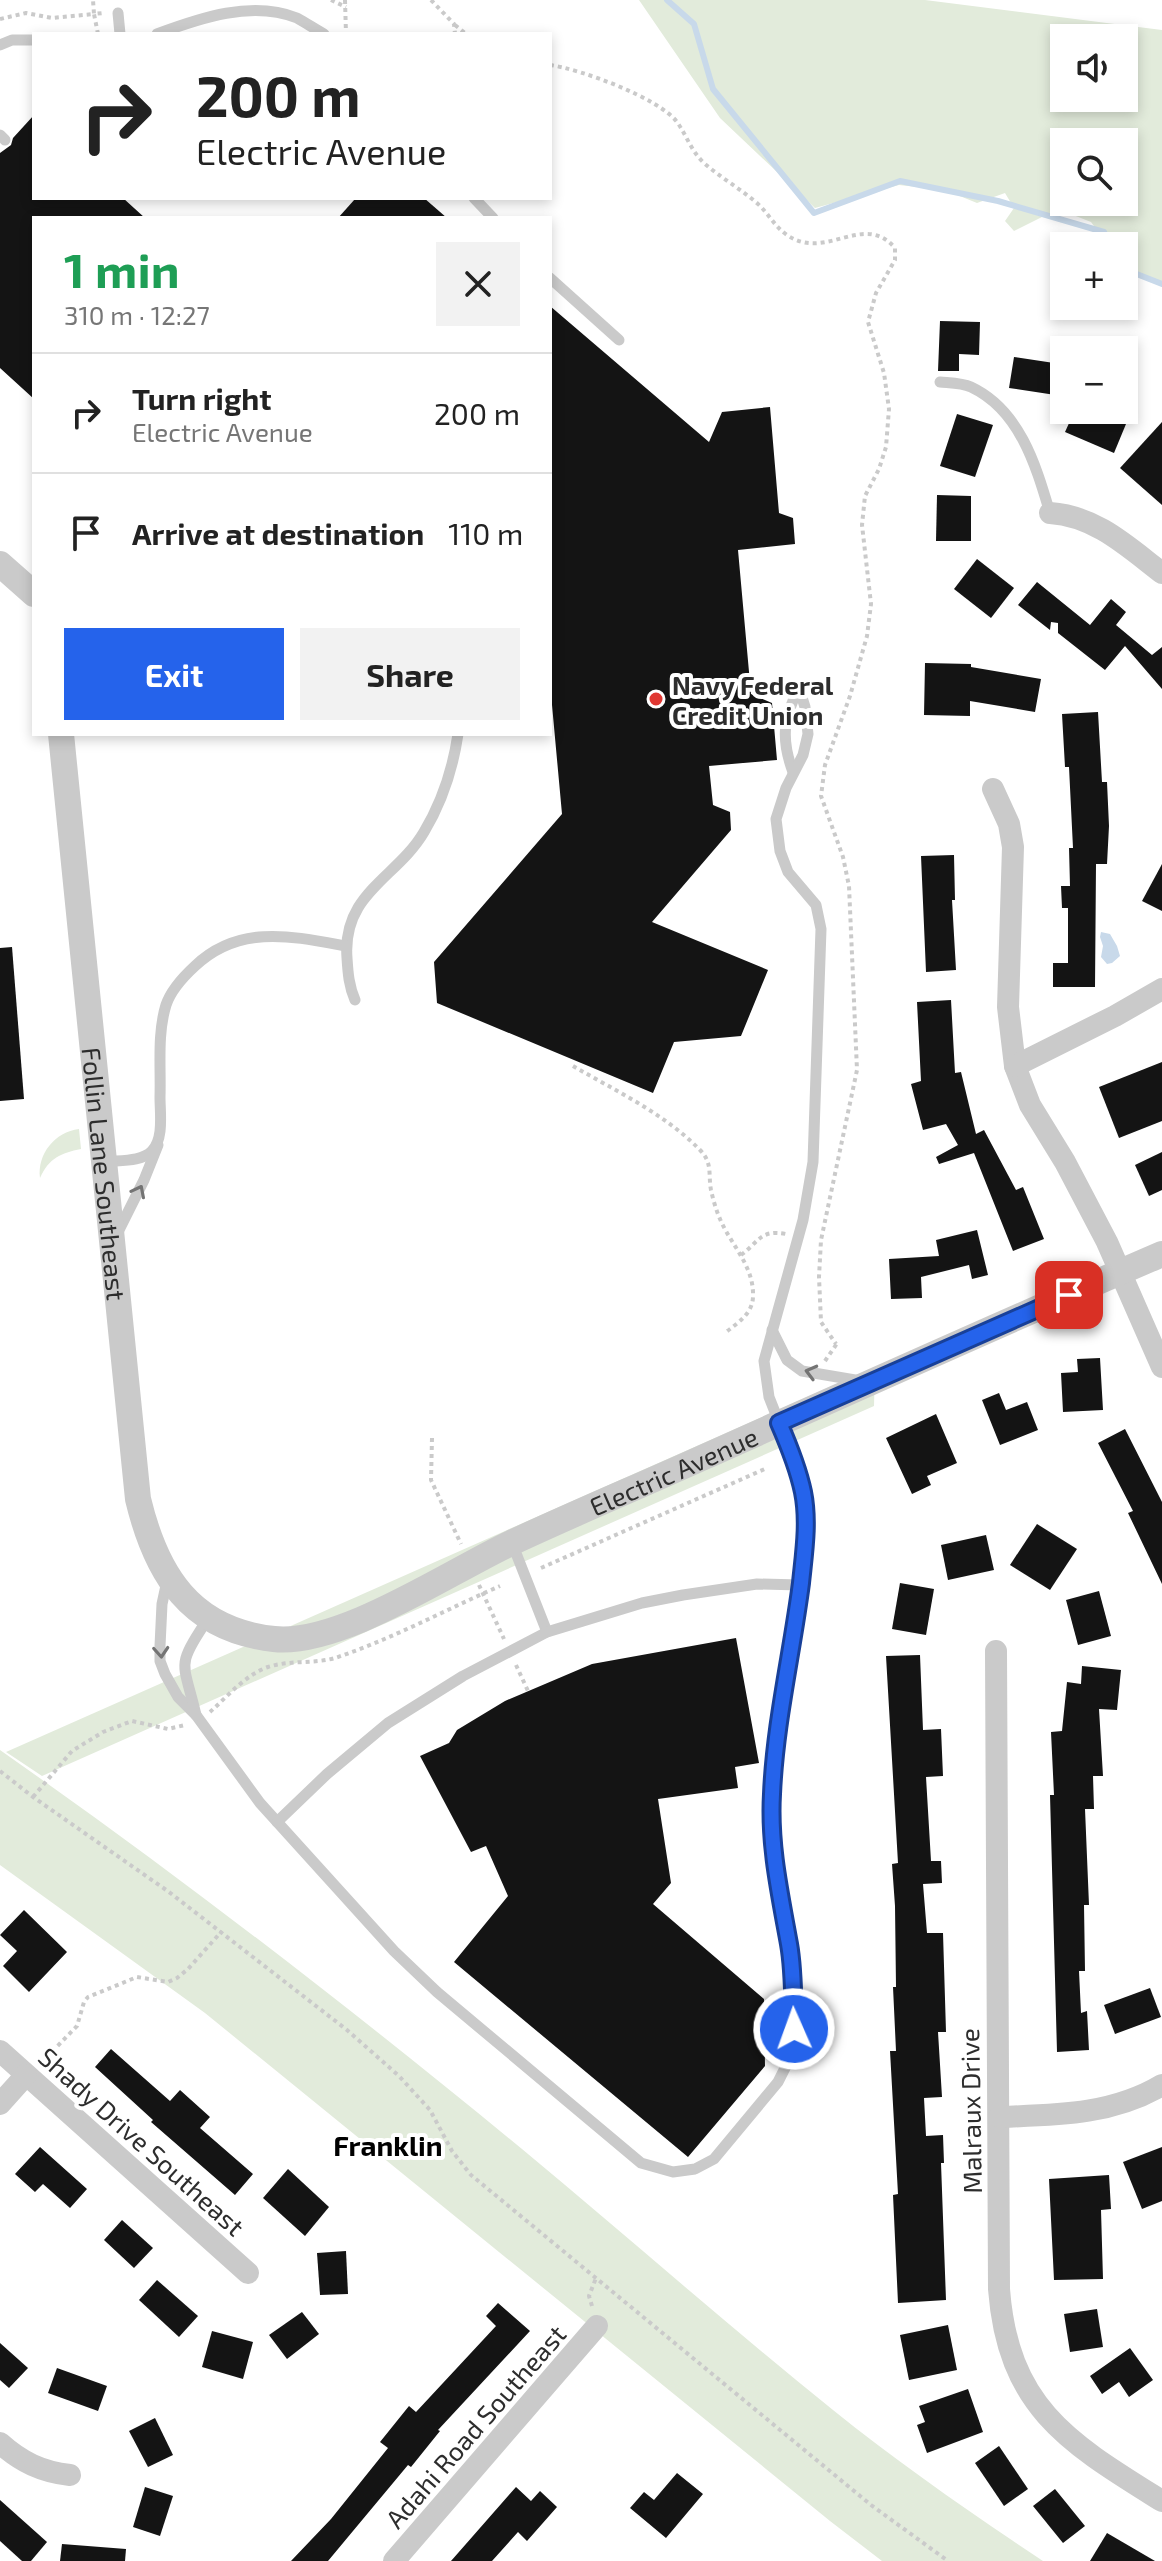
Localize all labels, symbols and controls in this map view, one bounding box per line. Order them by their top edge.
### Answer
map controls [1050,24,1138,424]
button: sound [1050,24,1138,112]
text: 200 m [196,61,361,128]
icon: right [64,64,168,168]
button: search [1050,128,1138,216]
text: Electric Avenue [196,129,446,172]
button: + [1050,232,1138,320]
text: 1 min [64,240,180,298]
button: close [436,242,520,326]
text: 310 m · 12:27 [64,299,210,330]
button: − [1050,336,1138,424]
text: Turn right [132,380,272,416]
icon: right [64,391,108,435]
text: 200 m [434,395,520,431]
text: Electric Avenue [132,416,313,447]
icon: arrive [64,511,108,555]
text: Arrive at destination [132,515,424,551]
text: 110 m [448,515,523,551]
button: Exit [64,628,284,720]
button: Share [300,628,520,720]
place label: Navy Federal Credit Union [672,669,834,730]
marker: Navy Federal Credit Union [647,690,665,708]
street label: Follin Lane Southeast [77,1046,133,1302]
one-way arrow [129,1184,145,1199]
pin [1035,1261,1103,1329]
icon: arrive [1047,1273,1091,1317]
one-way arrow [805,1364,818,1381]
street label: Electric Avenue [584,1420,762,1521]
one-way arrow [152,1646,169,1659]
position arrow [752,1987,836,2071]
street label: Malraux Drive [953,2028,987,2194]
street label: Shady Drive Southeast [33,2041,251,2242]
district label: Franklin [333,2128,443,2162]
street label: Adahi Road Southeast [378,2318,572,2534]

